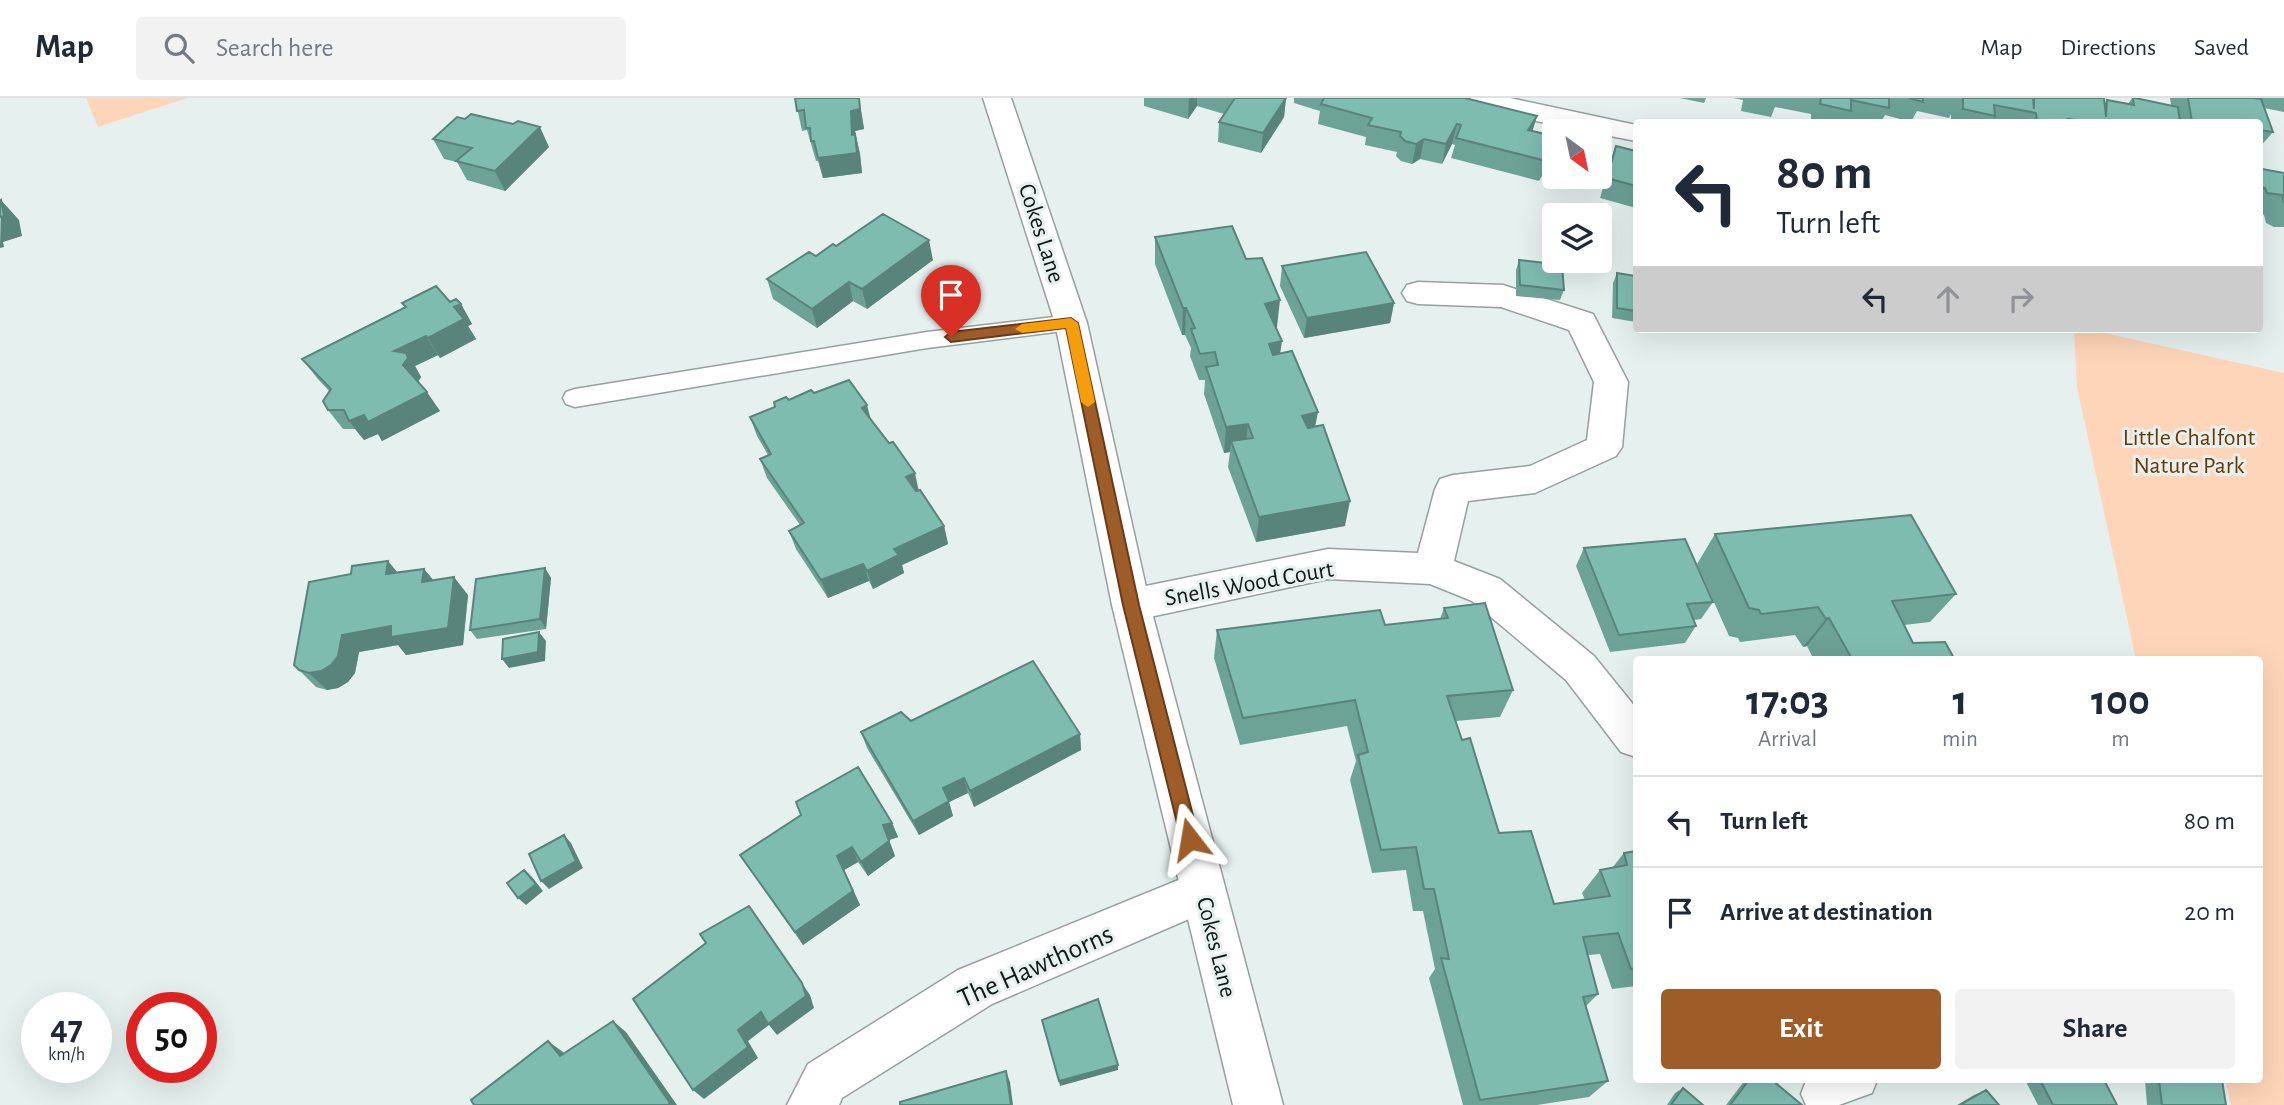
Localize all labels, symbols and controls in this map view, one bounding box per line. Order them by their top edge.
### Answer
search box [136,17,626,80]
icon: search [160,29,198,67]
text: Map [35,31,94,64]
text: Search here [216,35,334,61]
text: Map [1980,36,2022,60]
text: Directions [2060,36,2156,60]
text: Saved [2194,36,2249,60]
north arrow [1542,119,1612,189]
map controls [1542,119,1612,273]
icon: left [1661,147,1752,238]
text: 80 m [1776,149,1873,198]
street label: Cokes Lane [1014,181,1068,286]
button: layers [1542,203,1612,273]
text: Turn left [1776,207,1880,239]
pin [921,265,981,337]
icon: arrive [932,276,970,314]
icon: left [1856,280,1894,318]
icon: ahead [1929,280,1967,318]
icon: right [2002,280,2040,318]
park label: Little Chalfont Nature Park [2123,426,2256,478]
street label: Snells Wood Court [1163,557,1336,611]
text: 17:03 [1746,680,1829,722]
text: 1 [1952,680,1968,722]
text: 100 [2091,680,2150,722]
text: Arrival [1758,728,1817,751]
text: min [1942,728,1978,751]
text: m [2111,728,2130,751]
position arrow [1153,802,1227,876]
icon: left [1661,803,1699,841]
text: Turn left [1720,808,1808,834]
text: 80 m [2184,808,2235,834]
icon: arrive [1661,894,1699,932]
street label: Cokes Lane [1192,895,1240,1000]
text: Arrive at destination [1720,899,1933,925]
text: 20 m [2184,899,2235,925]
street label: The Hawthorns [954,920,1118,1013]
button: Exit [1661,989,1941,1069]
button: Share [1955,989,2235,1069]
speed limit sign: 50 [126,992,217,1083]
text: 47 [50,1011,83,1046]
text: km/h [48,1046,85,1064]

